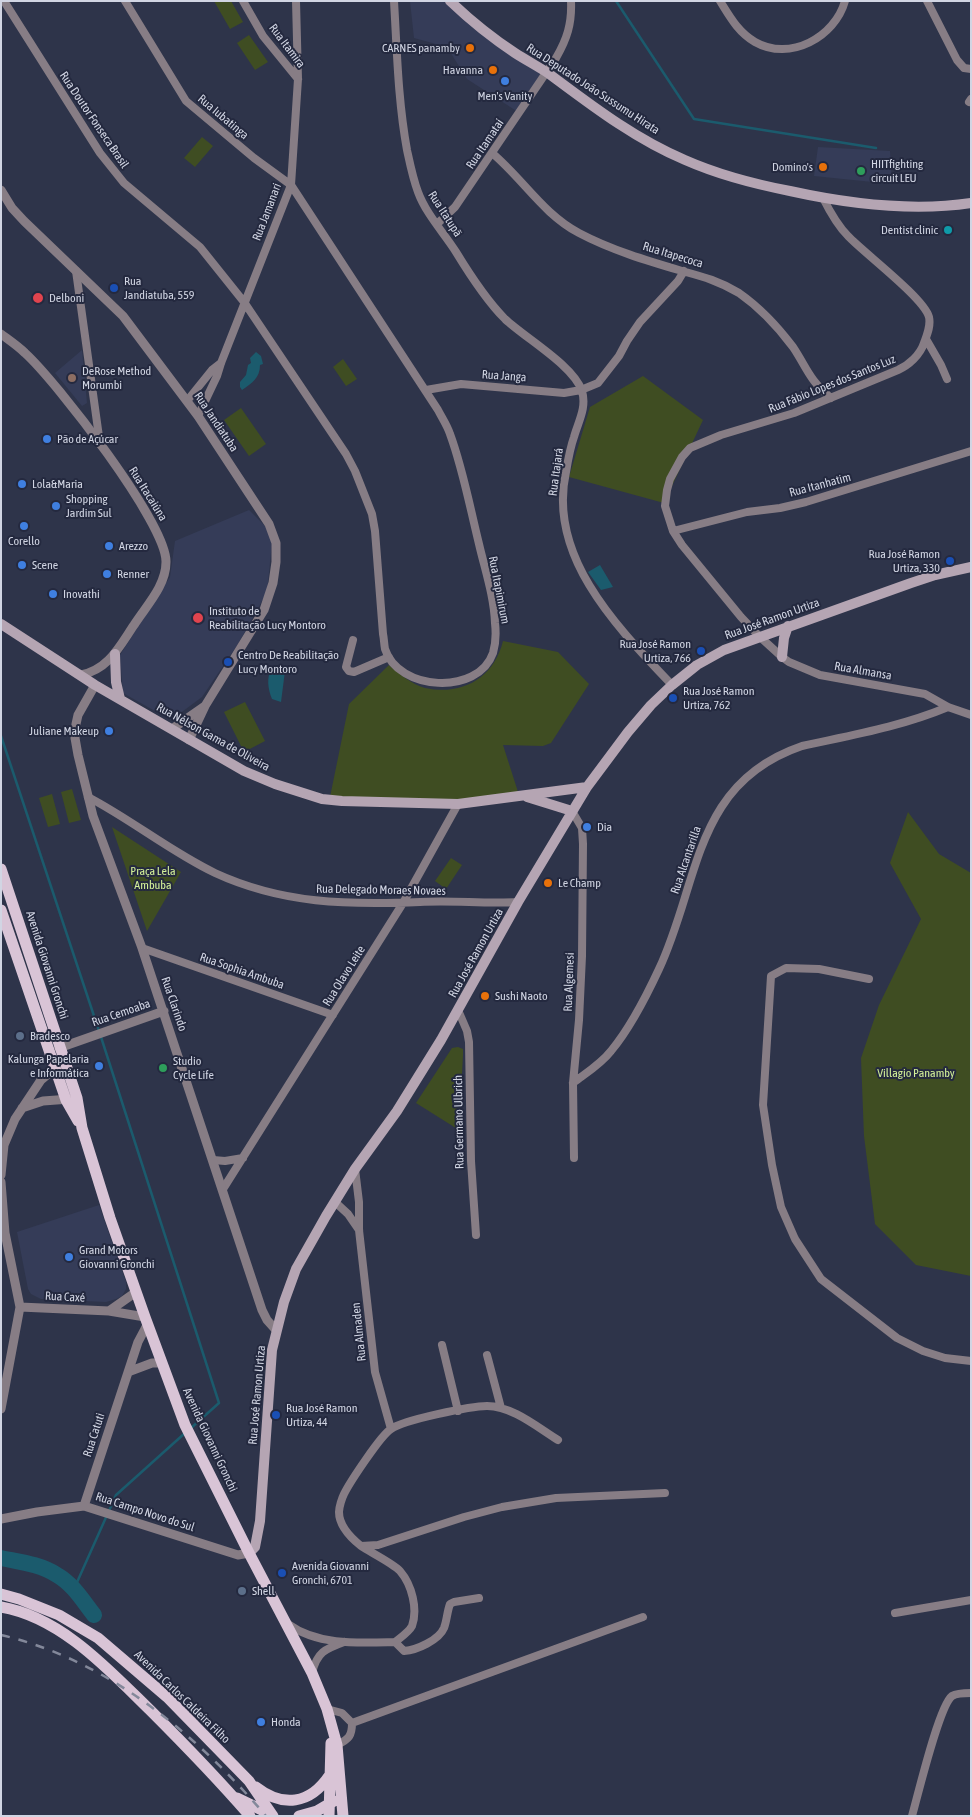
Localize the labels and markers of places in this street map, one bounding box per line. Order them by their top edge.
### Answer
place label: CARNES panamby [382,41,460,55]
marker: CARNES panamby [464,42,476,54]
place label: Havanna [443,63,483,77]
marker: Havanna [487,64,499,76]
marker: Men's Vanity [499,75,511,87]
place label: Men's Vanity [478,89,532,103]
place label: HIITfighting circuit LEU [871,157,923,185]
place label: Domino's [772,160,813,174]
marker: Domino's [817,161,829,173]
marker: HIITfighting circuit LEU [855,165,867,177]
place label: Dentist clinic [881,223,938,237]
marker: Dentist clinic [942,224,954,236]
place label: Rua Jandiatuba, 559 [124,274,194,302]
marker: Rua Jandiatuba, 559 [108,282,120,294]
marker: Delboni [31,291,45,305]
place label: Delboni [49,291,84,305]
place label: DeRose Method Morumbi [82,364,151,392]
marker: DeRose Method Morumbi [66,372,78,384]
place label: Pão de Açúcar [57,432,118,446]
marker: Pão de Açúcar [41,433,53,445]
place label: Lola&Maria [32,477,83,491]
marker: Lola&Maria [16,478,28,490]
place label: Shopping Jardim Sul [66,492,112,520]
marker: Shopping Jardim Sul [50,500,62,512]
marker: Corello [18,520,30,532]
place label: Corello [8,534,40,548]
place label: Arezzo [119,539,148,553]
marker: Arezzo [103,540,115,552]
place label: Rua José Ramon Urtiza, 330 [868,547,940,575]
marker: Rua José Ramon Urtiza, 330 [944,555,956,567]
place label: Scene [32,558,58,572]
marker: Scene [16,559,28,571]
place label: Renner [117,567,149,581]
marker: Renner [101,568,113,580]
place label: Inovathi [63,587,100,601]
marker: Inovathi [47,588,59,600]
place label: Instituto de Reabilitação Lucy Montoro [209,604,326,632]
marker: Instituto de Reabilitação Lucy Montoro [191,611,205,625]
place label: Rua José Ramon Urtiza, 766 [619,637,691,665]
marker: Rua José Ramon Urtiza, 766 [695,645,707,657]
place label: Centro De Reabilitação Lucy Montoro [238,648,339,676]
marker: Centro De Reabilitação Lucy Montoro [222,656,234,668]
place label: Rua José Ramon Urtiza, 762 [683,684,755,712]
marker: Rua José Ramon Urtiza, 762 [667,692,679,704]
place label: Juliane Makeup [29,724,99,738]
marker: Juliane Makeup [103,725,115,737]
place label: Dia [597,820,612,834]
marker: Dia [581,821,593,833]
place label: Le Champ [558,876,601,890]
marker: Le Champ [542,877,554,889]
place label: Sushi Naoto [495,989,548,1003]
marker: Sushi Naoto [479,990,491,1002]
place label: Bradesco [30,1029,70,1043]
marker: Bradesco [14,1030,26,1042]
place label: Kalunga Papelaria e Informática [8,1052,89,1080]
place label: Studio Cycle Life [173,1054,214,1082]
marker: Kalunga Papelaria e Informática [93,1060,105,1072]
marker: Studio Cycle Life [157,1062,169,1074]
place label: Grand Motors Giovanni Gronchi [79,1243,154,1271]
marker: Grand Motors Giovanni Gronchi [63,1251,75,1263]
place label: Rua José Ramon Urtiza, 44 [286,1401,358,1429]
marker: Rua José Ramon Urtiza, 44 [270,1409,282,1421]
place label: Avenida Giovanni Gronchi, 6701 [292,1559,369,1587]
marker: Avenida Giovanni Gronchi, 6701 [276,1567,288,1579]
place label: Shell [252,1584,275,1598]
marker: Shell [236,1585,248,1597]
place label: Honda [271,1715,301,1729]
marker: Honda [255,1716,267,1728]

